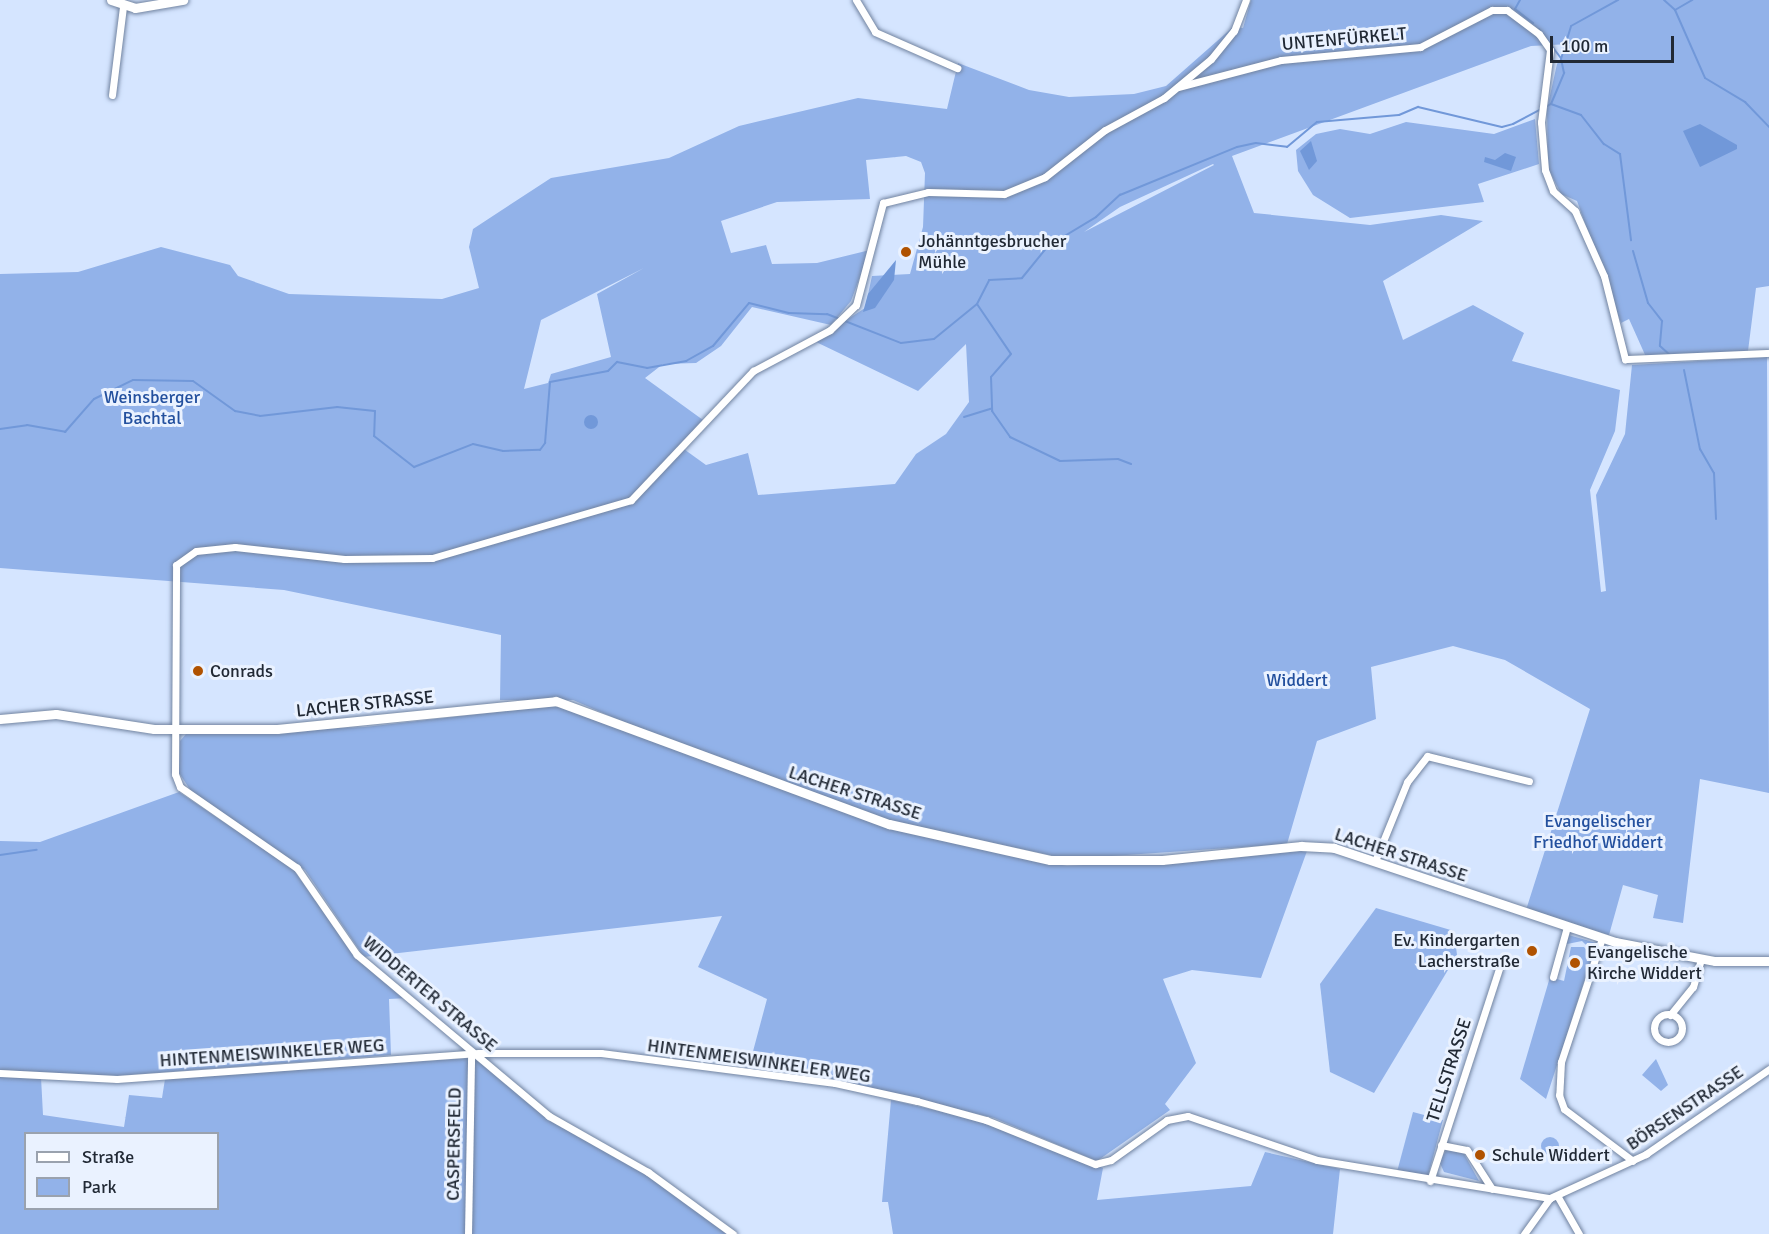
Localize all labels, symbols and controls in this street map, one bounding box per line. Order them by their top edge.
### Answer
street label: UNTENFÜRKELT [1281,23,1407,55]
scale bar [1553,24,1678,62]
text: 100 m [1561,35,1608,57]
place label: Johänntgesbrucher Mühle [918,231,1066,274]
marker: Johänntgesbrucher Mühle [899,245,913,259]
park label: Weinsberger Bachtal [104,387,200,430]
place label: Conrads [210,660,273,682]
marker: Conrads [191,664,205,678]
park label: Widdert [1266,669,1328,691]
street label: LACHER STRASSE [295,686,435,722]
street label: LACHER STRASSE [786,761,924,825]
park label: Evangelischer Friedhof Widdert [1533,811,1663,854]
street label: LACHER STRASSE [1332,823,1470,887]
place label: Ev. Kindergarten Lacherstraße [1393,930,1520,972]
street label: WIDDERTER STRASSE [358,931,502,1057]
place label: Evangelische Kirche Widdert [1587,942,1702,984]
marker: Ev. Kindergarten Lacherstraße [1525,944,1539,958]
marker: Evangelische Kirche Widdert [1568,956,1582,970]
street label: TELLSTRASSE [1422,1015,1476,1125]
street label: HINTENMEISWINKELER WEG [159,1034,385,1072]
street label: HINTENMEISWINKELER WEG [646,1035,872,1087]
street label: BÖRSENSTRASSE [1622,1061,1748,1155]
street label: CASPERSFELD [442,1087,466,1201]
legend [24,1132,219,1210]
place label: Schule Widdert [1492,1144,1610,1166]
text: Straße [82,1146,134,1168]
marker: Schule Widdert [1473,1148,1487,1162]
text: Park [82,1176,117,1198]

